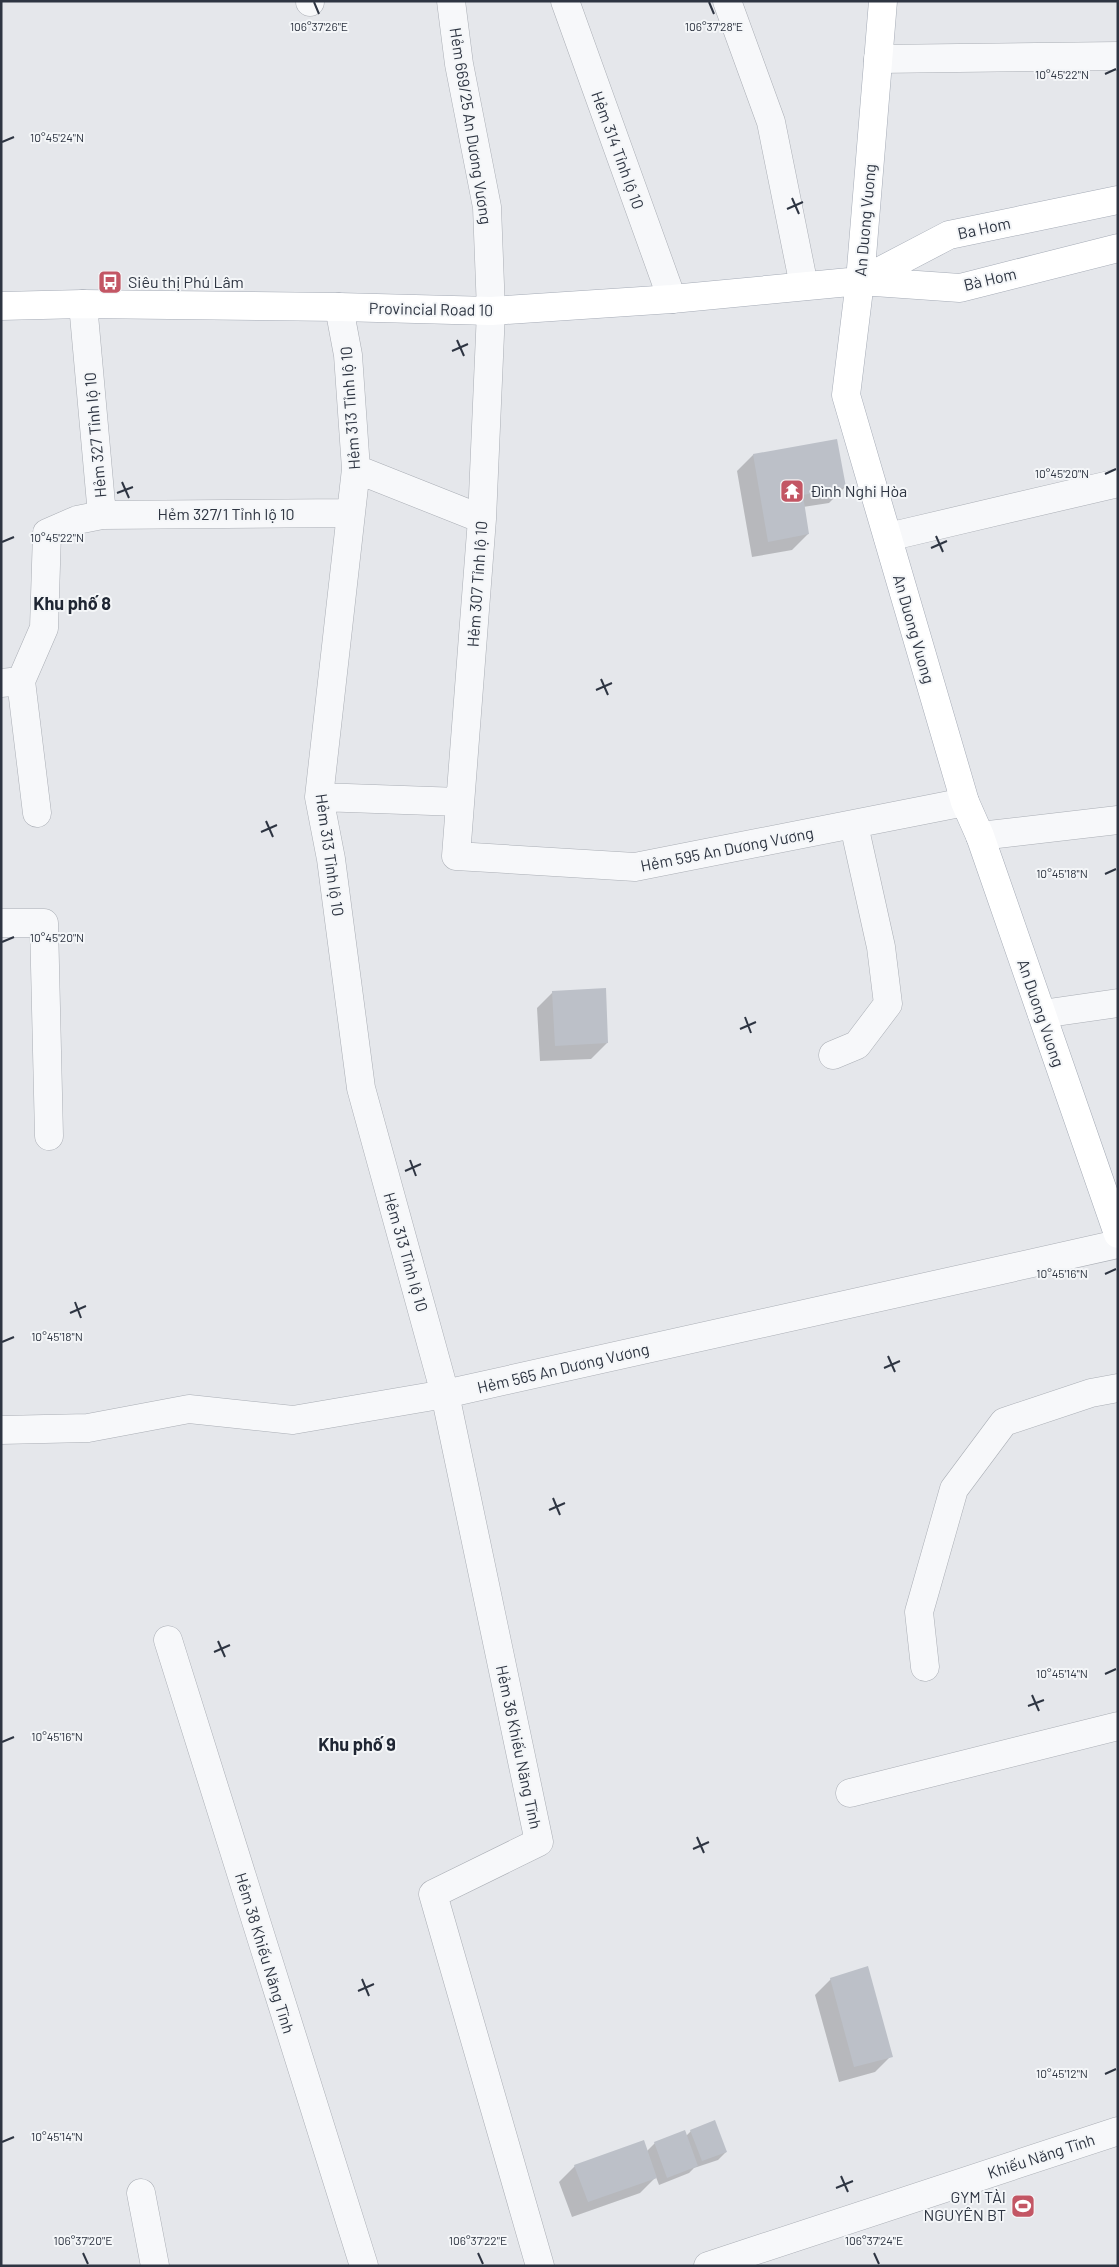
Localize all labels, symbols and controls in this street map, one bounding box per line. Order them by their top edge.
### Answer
text: 106°37'26"E [290,19,348,33]
text: 106°37'28"E [685,19,743,33]
street label: Hẻm 669/25 An Dương Vương [447,26,496,226]
text: 10°45'22"N [1035,67,1089,81]
street label: Hẻm 314 Tỉnh lộ 10 [588,88,649,211]
text: 10°45'24"N [30,130,84,144]
street label: An Duong Vuong [850,163,879,277]
street label: Ba Hom [956,213,1012,242]
street label: Bà Hom [962,263,1018,294]
bus stop icon: Siêu thị Phú Lâm [97,269,123,295]
place label: Siêu thị Phú Lâm [128,272,244,291]
street label: Provincial Road 10 [369,298,493,319]
street label: Hẻm 313 Tỉnh lộ 10 [336,346,363,470]
street label: Hẻm 327 Tỉnh lộ 10 [80,371,109,499]
text: 10°45'20"N [1035,466,1089,480]
temple icon: Đình Nghi Hòa [779,478,805,504]
place label: Đình Nghi Hòa [810,481,907,500]
street label: Hẻm 327/1 Tỉnh lộ 10 [157,504,295,523]
street label: Hẻm 307 Tỉnh lộ 10 [463,520,490,648]
text: 10°45'22"N [30,530,84,544]
street label: An Duong Vuong [890,572,939,686]
district label: Khu phố 8 [33,592,111,614]
street label: Hẻm 313 Tỉnh lộ 10 [312,792,349,917]
street label: Hẻm 595 An Dương Vương [639,822,815,875]
text: 10°45'18"N [1036,866,1088,880]
text: 10°45'20"N [30,930,84,944]
street label: An Duong Vuong [1014,956,1069,1069]
street label: Hẻm 313 Tỉnh lộ 10 [380,1190,433,1314]
text: 10°45'16"N [1036,1266,1088,1280]
text: 10°45'18"N [31,1329,83,1343]
street label: Hẻm 565 An Dương Vương [475,1338,651,1397]
street label: Hẻm 36 Khiếu Năng Tĩnh [493,1663,546,1831]
text: 10°45'14"N [1036,1666,1088,1680]
text: 10°45'16"N [31,1729,83,1743]
district label: Khu phố 9 [318,1733,396,1755]
street label: Hẻm 38 Khiếu Năng Tĩnh [232,1870,299,2036]
text: 10°45'12"N [1036,2066,1088,2080]
text: 10°45'14"N [31,2129,83,2143]
street label: Khiếu Năng Tĩnh [985,2129,1097,2182]
place label: GYM TÀI NGUYÊN BT [923,2187,1006,2224]
sports icon: GYM TÀI NGUYÊN BT [1010,2193,1036,2219]
text: 106°37'20"E [54,2233,112,2247]
text: 106°37'22"E [449,2233,507,2247]
text: 106°37'24"E [845,2233,903,2247]

